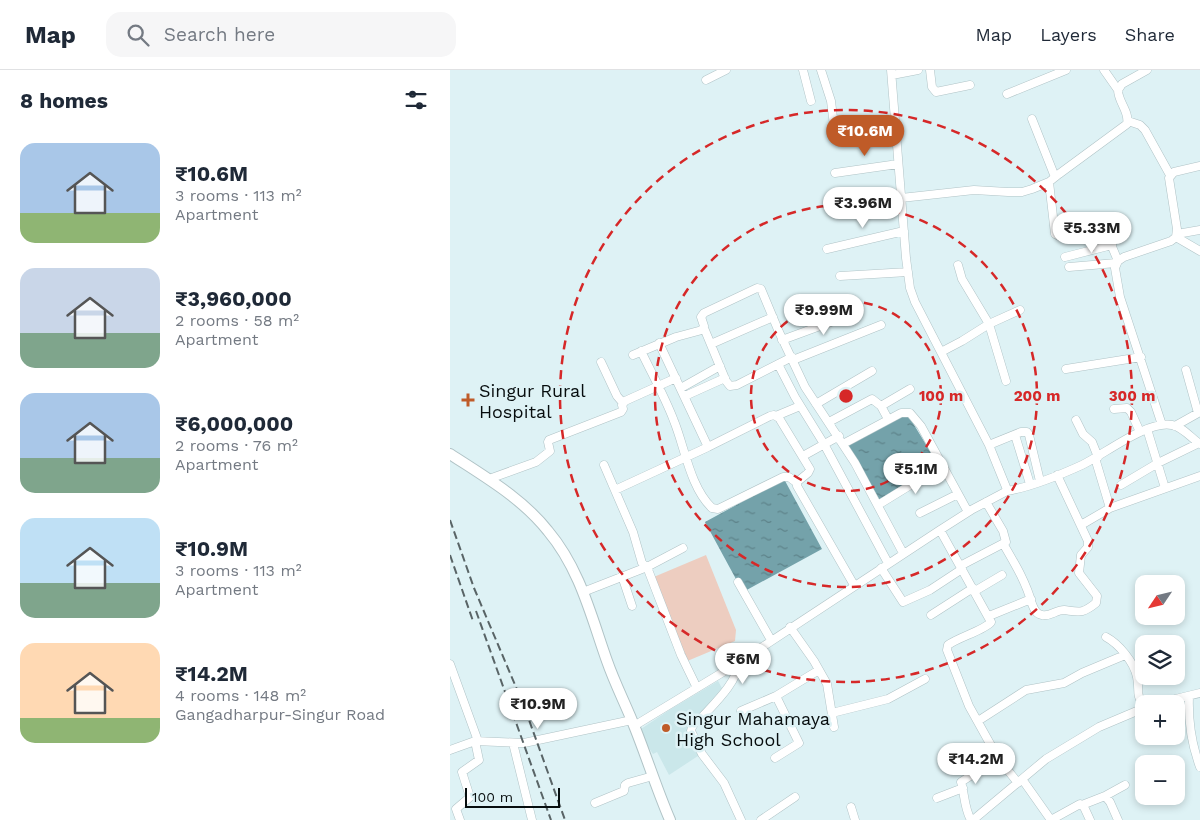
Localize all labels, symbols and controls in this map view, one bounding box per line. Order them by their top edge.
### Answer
search box [106,12,456,57]
text: Map [25,21,76,49]
icon: search [124,21,152,49]
text: Search here [164,23,275,46]
text: Map [975,24,1012,45]
text: Layers [1040,24,1097,45]
text: Share [1125,24,1175,45]
icon: filters [402,86,430,114]
text: 8 homes [20,88,108,113]
pin: ₹10.6M [824,114,906,157]
text: ₹10.6M [837,121,893,140]
text: ₹10.6M [175,161,248,186]
icon: home [60,163,120,223]
text: 3 rooms · 113 m² [175,186,302,205]
pin: ₹3.96M [822,186,904,229]
text: ₹3.96M [834,193,892,212]
text: Apartment [175,205,258,224]
pin: ₹5.33M [1051,212,1133,254]
text: ₹5.33M [1063,218,1121,237]
text: ₹3,960,000 [175,286,292,311]
icon: home [60,288,120,348]
pin: ₹9.99M [783,294,865,336]
text: ₹9.99M [795,300,853,319]
text: 2 rooms · 58 m² [175,311,299,330]
text: Apartment [175,330,258,349]
place label: Singur Rural Hospital [479,380,586,422]
centre of rings [837,387,855,405]
text: 100 m [919,387,963,405]
text: 200 m [1014,387,1060,405]
text: 300 m [1109,387,1155,405]
marker: Singur Rural Hospital [461,393,475,407]
text: ₹6,000,000 [175,411,293,436]
icon: home [60,413,120,473]
text: 2 rooms · 76 m² [175,436,298,455]
pin: ₹5.1M [881,452,951,495]
text: Apartment [175,455,258,474]
text: ₹5.1M [894,459,938,478]
text: ₹10.9M [175,536,248,561]
icon: home [60,538,120,598]
text: 3 rooms · 113 m² [175,561,302,580]
north arrow [1135,575,1185,625]
map controls [1135,575,1185,805]
text: Apartment [175,580,258,599]
button: layers [1135,635,1185,685]
pin: ₹6M [719,642,767,685]
text: ₹6M [726,649,760,668]
text: ₹14.2M [175,661,248,686]
icon: home [60,663,120,723]
text: 4 rooms · 148 m² [175,686,306,705]
pin: ₹10.9M [497,688,579,730]
text: ₹10.9M [510,694,566,713]
button: + [1135,695,1185,745]
text: Gangadharpur-Singur Road [175,705,385,724]
place label: Singur Mahamaya High School [676,708,830,750]
marker: Singur Mahamaya High School [660,722,672,734]
pin: ₹14.2M [935,742,1017,785]
text: ₹14.2M [948,749,1004,768]
button: − [1135,755,1185,805]
scale bar [465,785,560,808]
text: 100 m [472,789,513,805]

